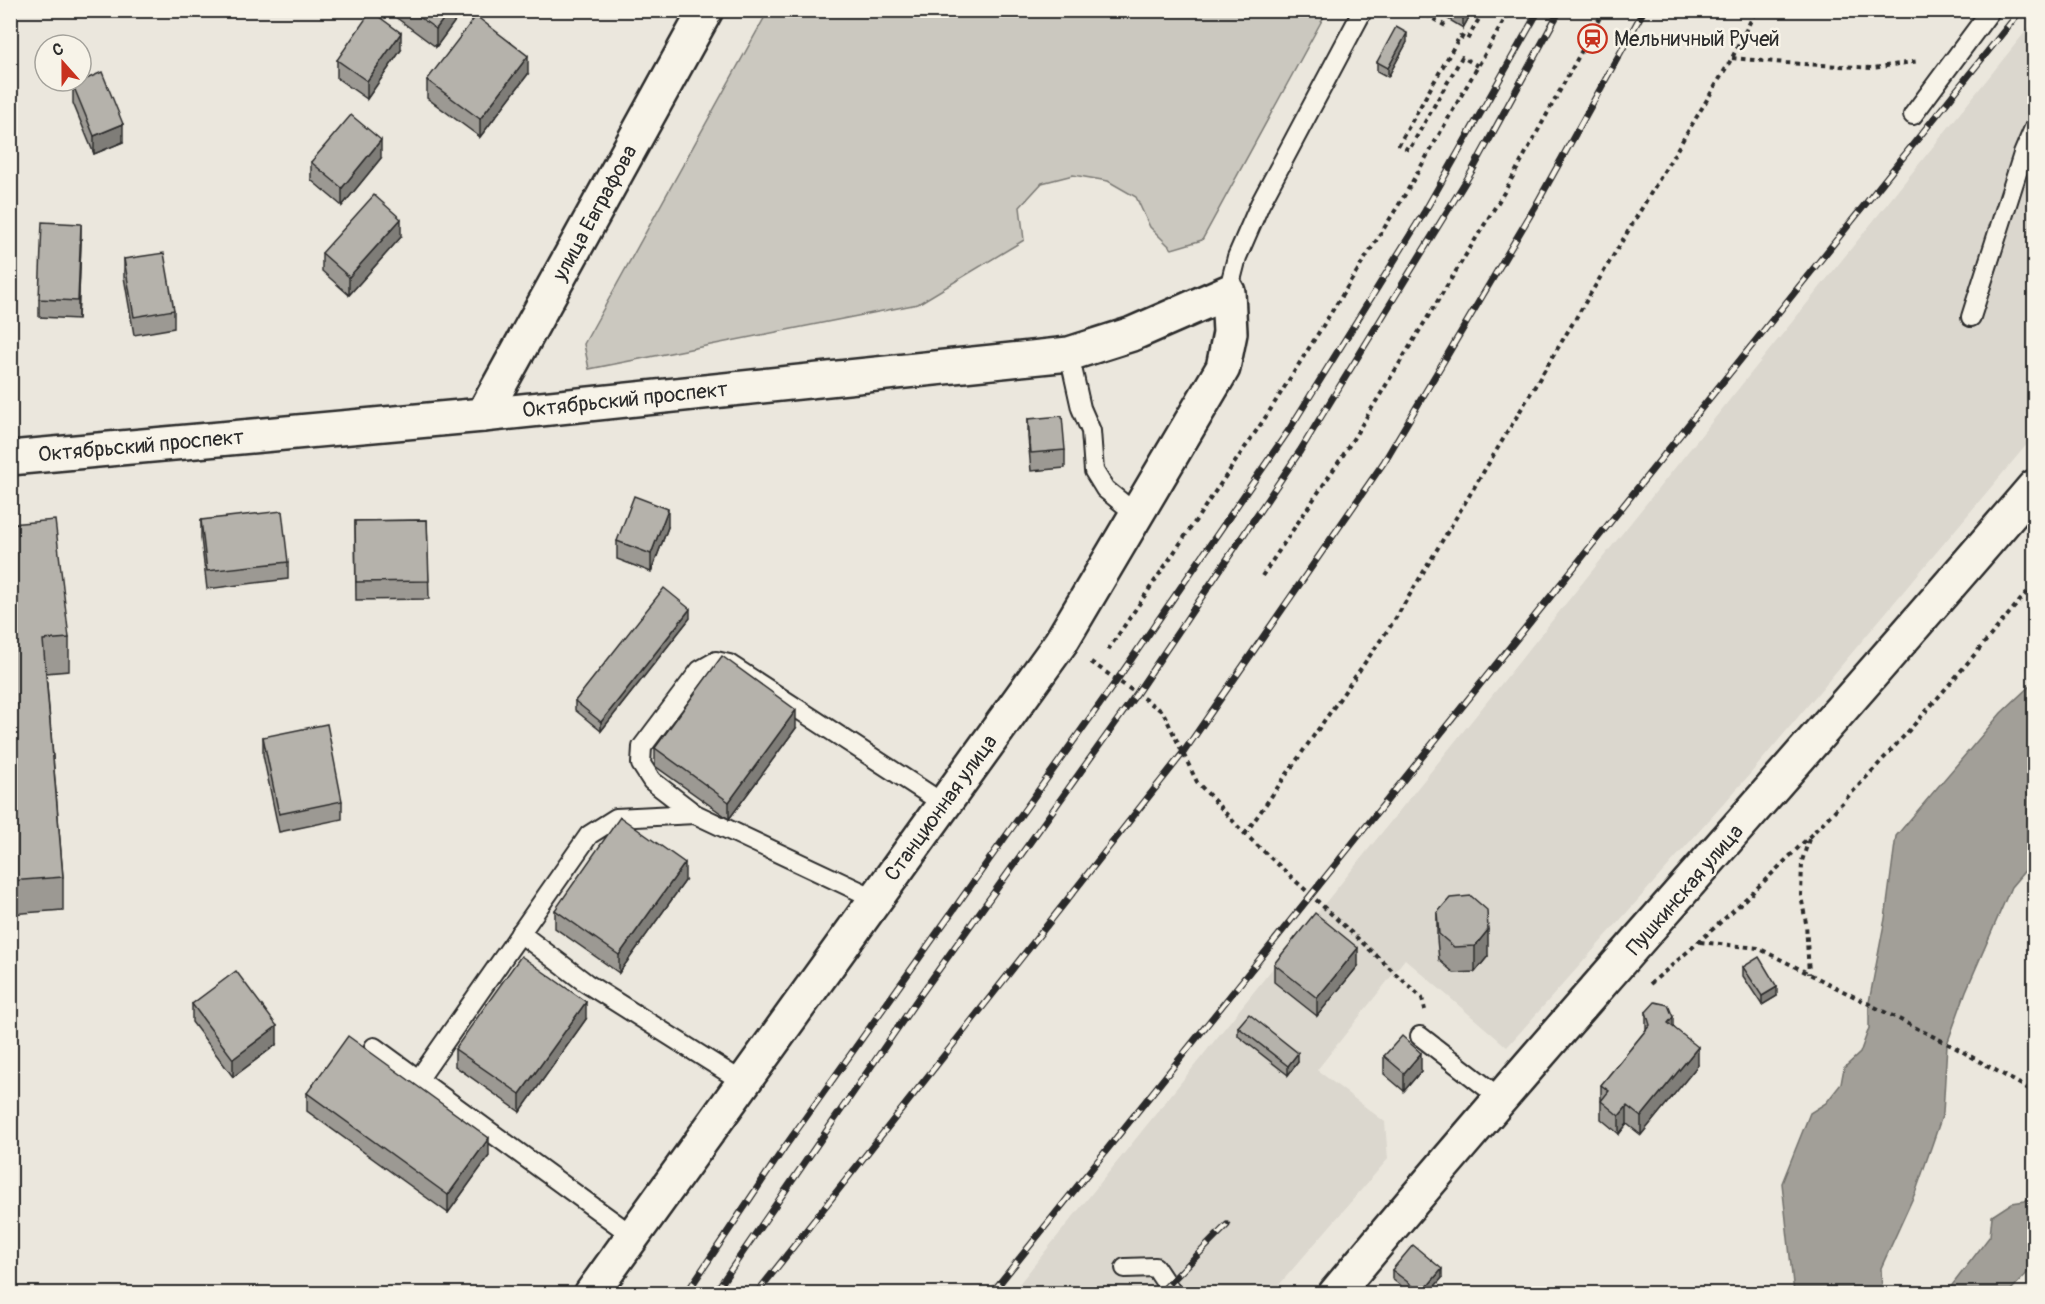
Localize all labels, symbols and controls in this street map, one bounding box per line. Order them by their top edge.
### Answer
station icon: Мельничный Ручей [1577,23,1609,55]
place label: Мельничный Ручей [1614,26,1780,53]
north arrow [33,33,93,93]
text: С [50,39,66,61]
street label: улица Евграфова [546,140,643,287]
street label: Октябрьский проспект [521,376,730,424]
street label: Октябрьский проспект [37,424,246,468]
street label: Станционная улица [879,729,1003,887]
street label: Пушкинская улица [1621,819,1749,961]

